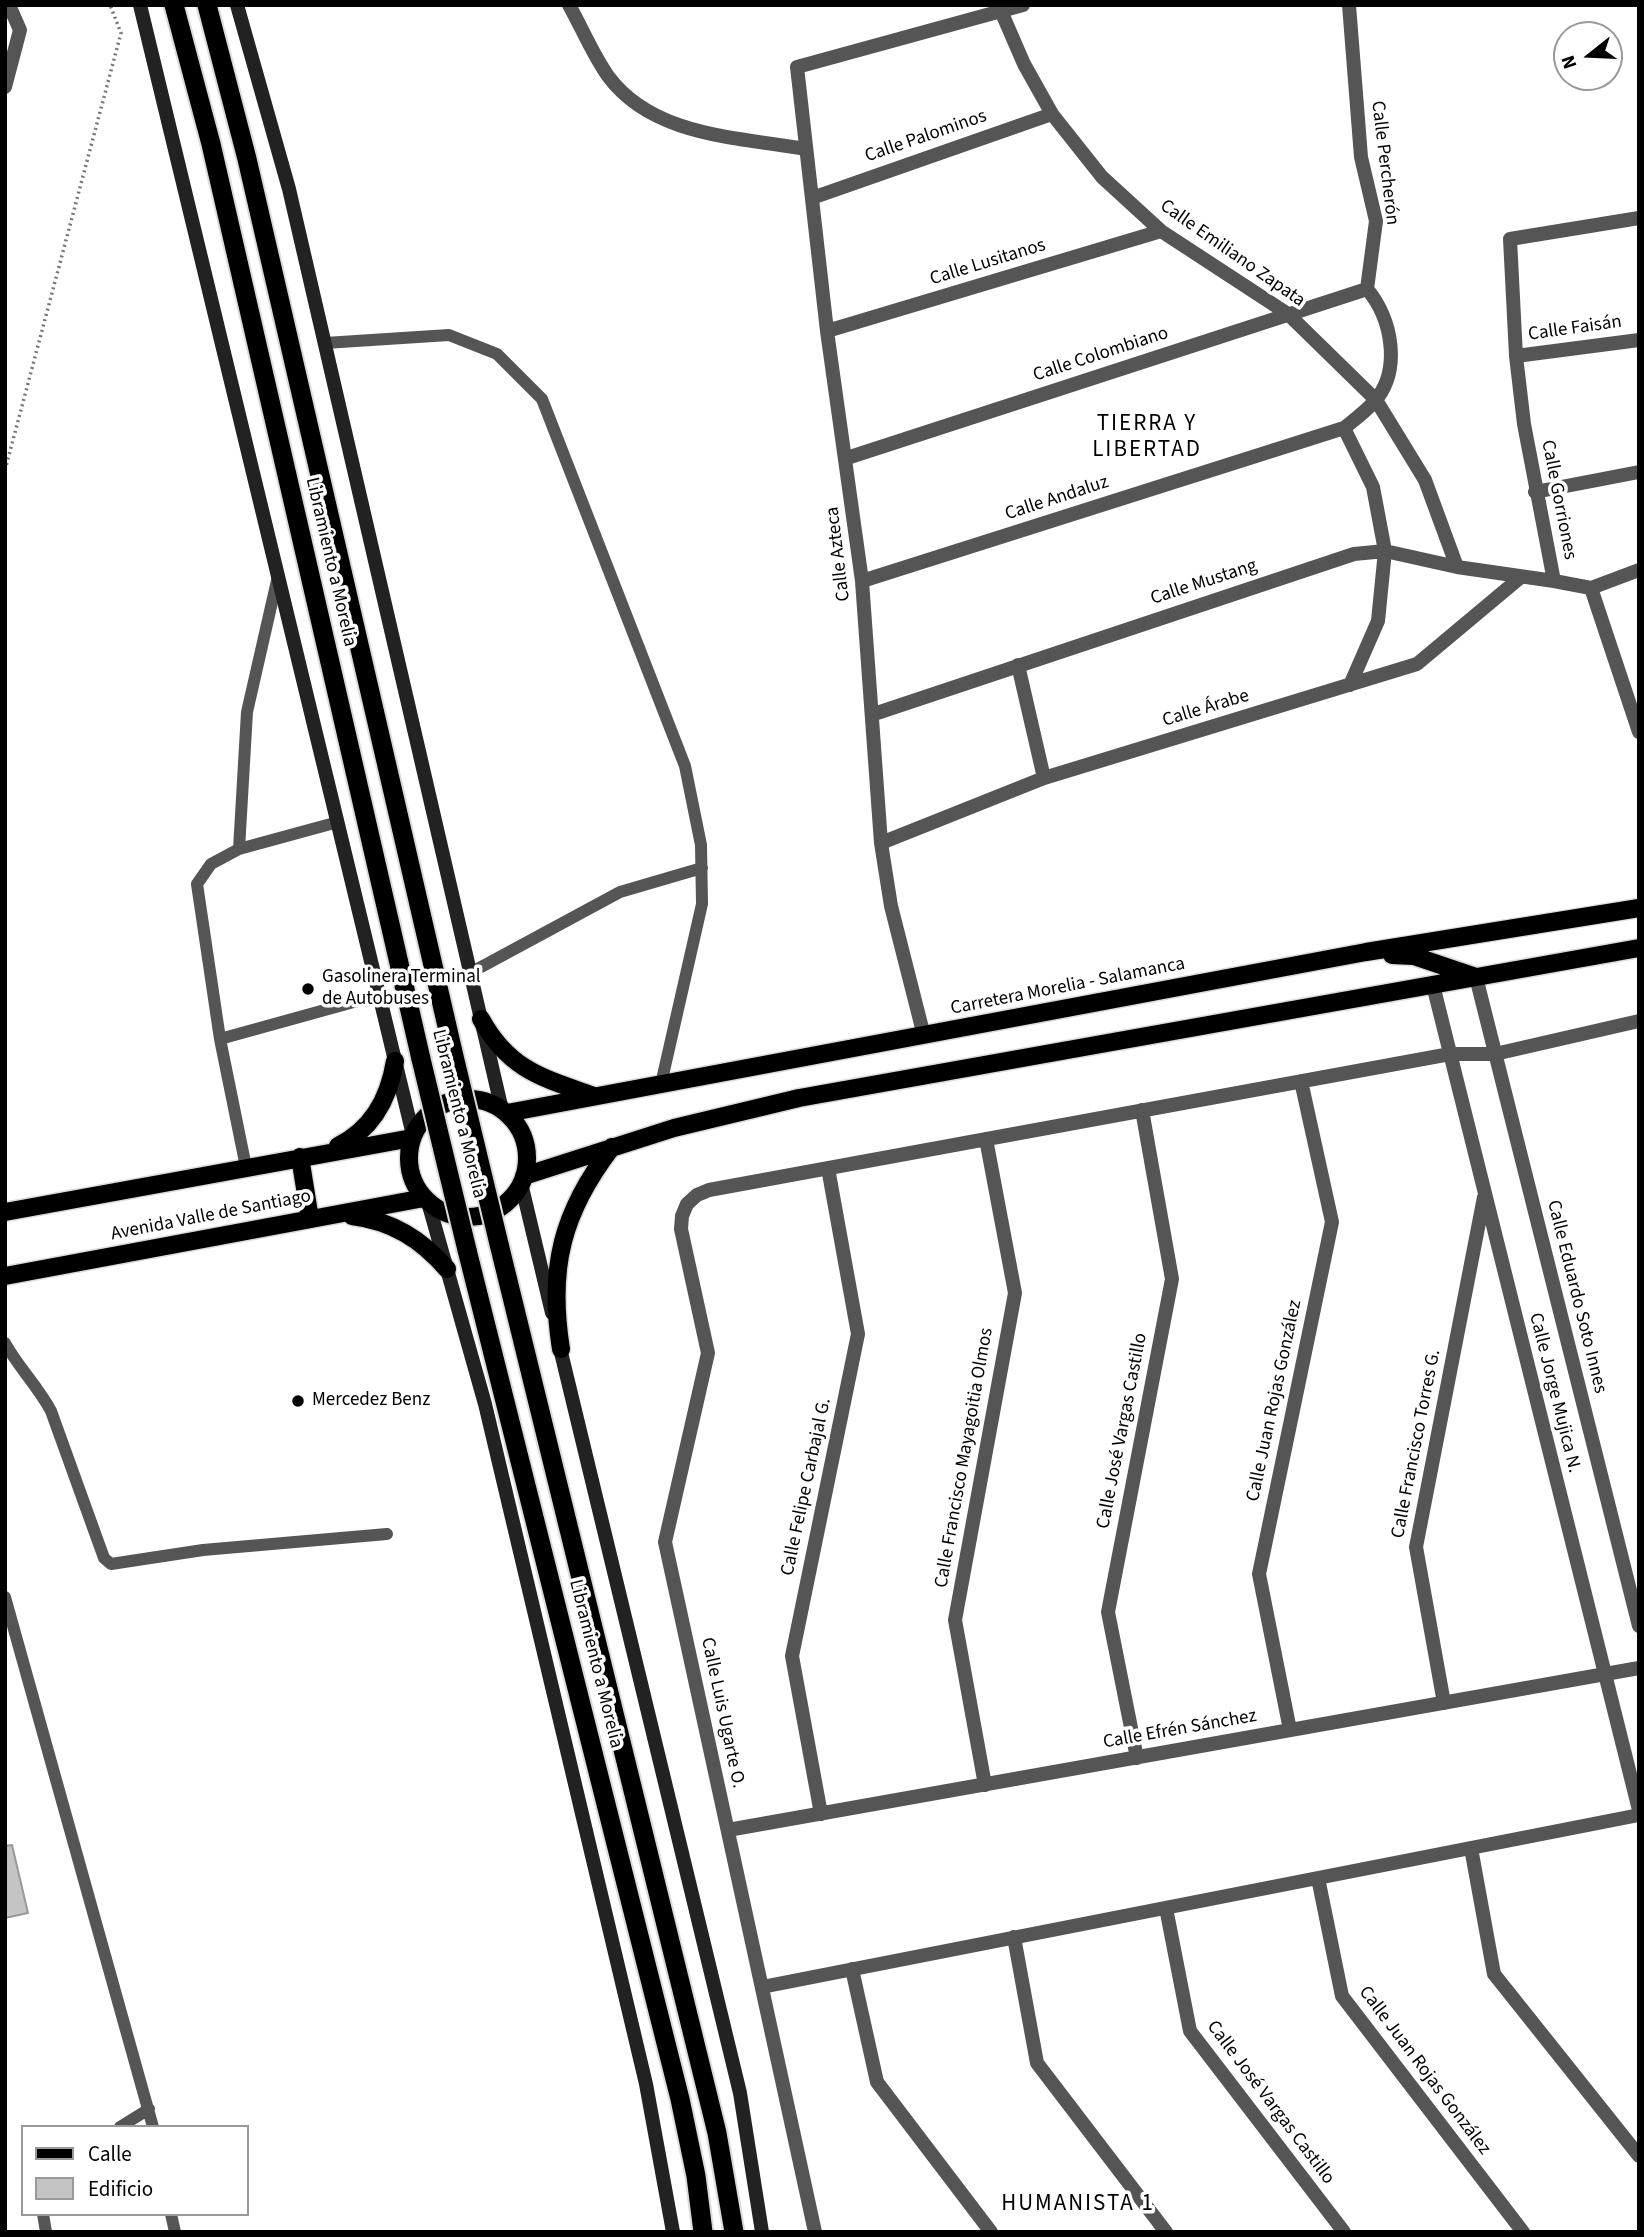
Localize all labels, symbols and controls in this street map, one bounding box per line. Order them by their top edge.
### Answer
north arrow [1553,21,1623,91]
text: N [1555,52,1584,72]
street label: Calle Percherón [1365,100,1403,226]
street label: Calle Palominos [862,106,990,168]
street label: Calle Emiliano Zapata [1155,195,1309,313]
street label: Calle Lusitanos [928,235,1048,291]
street label: Calle Faisán [1527,311,1623,347]
street label: Calle Colombiano [1031,322,1171,388]
district label: TIERRA Y LIBERTAD [1093,411,1201,465]
street label: Calle Gorriones [1535,438,1581,562]
street label: Calle Andaluz [1002,472,1112,526]
street label: Libramiento a Morelia [299,475,361,649]
street label: Calle Azteca [822,505,856,603]
street label: Calle Mustang [1148,555,1260,611]
street label: Calle Árabe [1160,685,1252,733]
street label: Carretera Morelia - Salamanca [949,953,1187,1021]
place label: Gasolinera Terminal de Autobuses [322,967,481,1011]
marker: Gasolinera Terminal de Autobuses [300,981,316,997]
street label: Libramiento a Morelia [426,1027,490,1201]
street label: Avenida Valle de Santiago [109,1185,313,1247]
street label: Calle Eduardo Soto Innes [1541,1198,1611,1396]
street label: Calle Juan Rojas González [1242,1298,1308,1504]
street label: Calle Jorge Mujica N. [1523,1311,1585,1475]
street label: Calle Francisco Mayagoitia Olmos [931,1326,999,1590]
street label: Calle José Vargas Castillo [1093,1331,1153,1531]
street label: Calle Francisco Torres G. [1387,1348,1447,1540]
place label: Mercedez Benz [312,1390,430,1412]
marker: Mercedez Benz [290,1393,306,1409]
street label: Calle Felipe Carbajal G. [777,1396,837,1578]
street label: Libramiento a Morelia [563,1577,627,1751]
street label: Calle Luis Ugarte O. [695,1636,749,1790]
street label: Calle Efrén Sánchez [1101,1705,1259,1755]
street label: Calle Juan Rojas González [1353,1982,1495,2160]
street label: Calle José Vargas Castillo [1201,2017,1339,2189]
legend [21,2125,248,2216]
text: Calle [88,2139,132,2169]
text: Edificio [88,2174,153,2204]
district label: HUMANISTA 1 [1003,2191,1153,2219]

